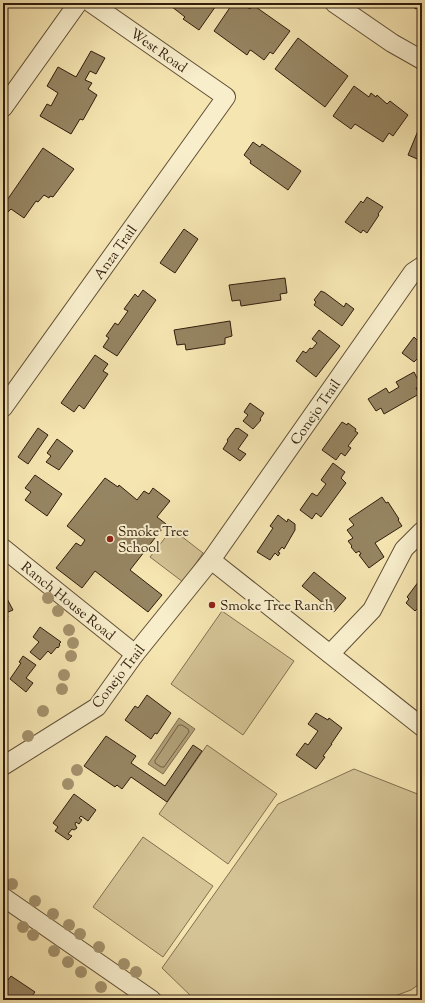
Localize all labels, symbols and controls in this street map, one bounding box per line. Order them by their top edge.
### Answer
street label: West Road [125,25,190,79]
street label: Anza Trail [90,222,143,284]
street label: Conejo Trail [287,376,347,450]
place label: Smoke Tree School [118,523,189,559]
marker: Smoke Tree School [105,534,115,544]
street label: Ranch House Road [16,558,119,646]
place label: Smoke Tree Ranch [220,597,333,617]
marker: Smoke Tree Ranch [207,600,217,610]
street label: Conejo Trail [88,641,151,713]

